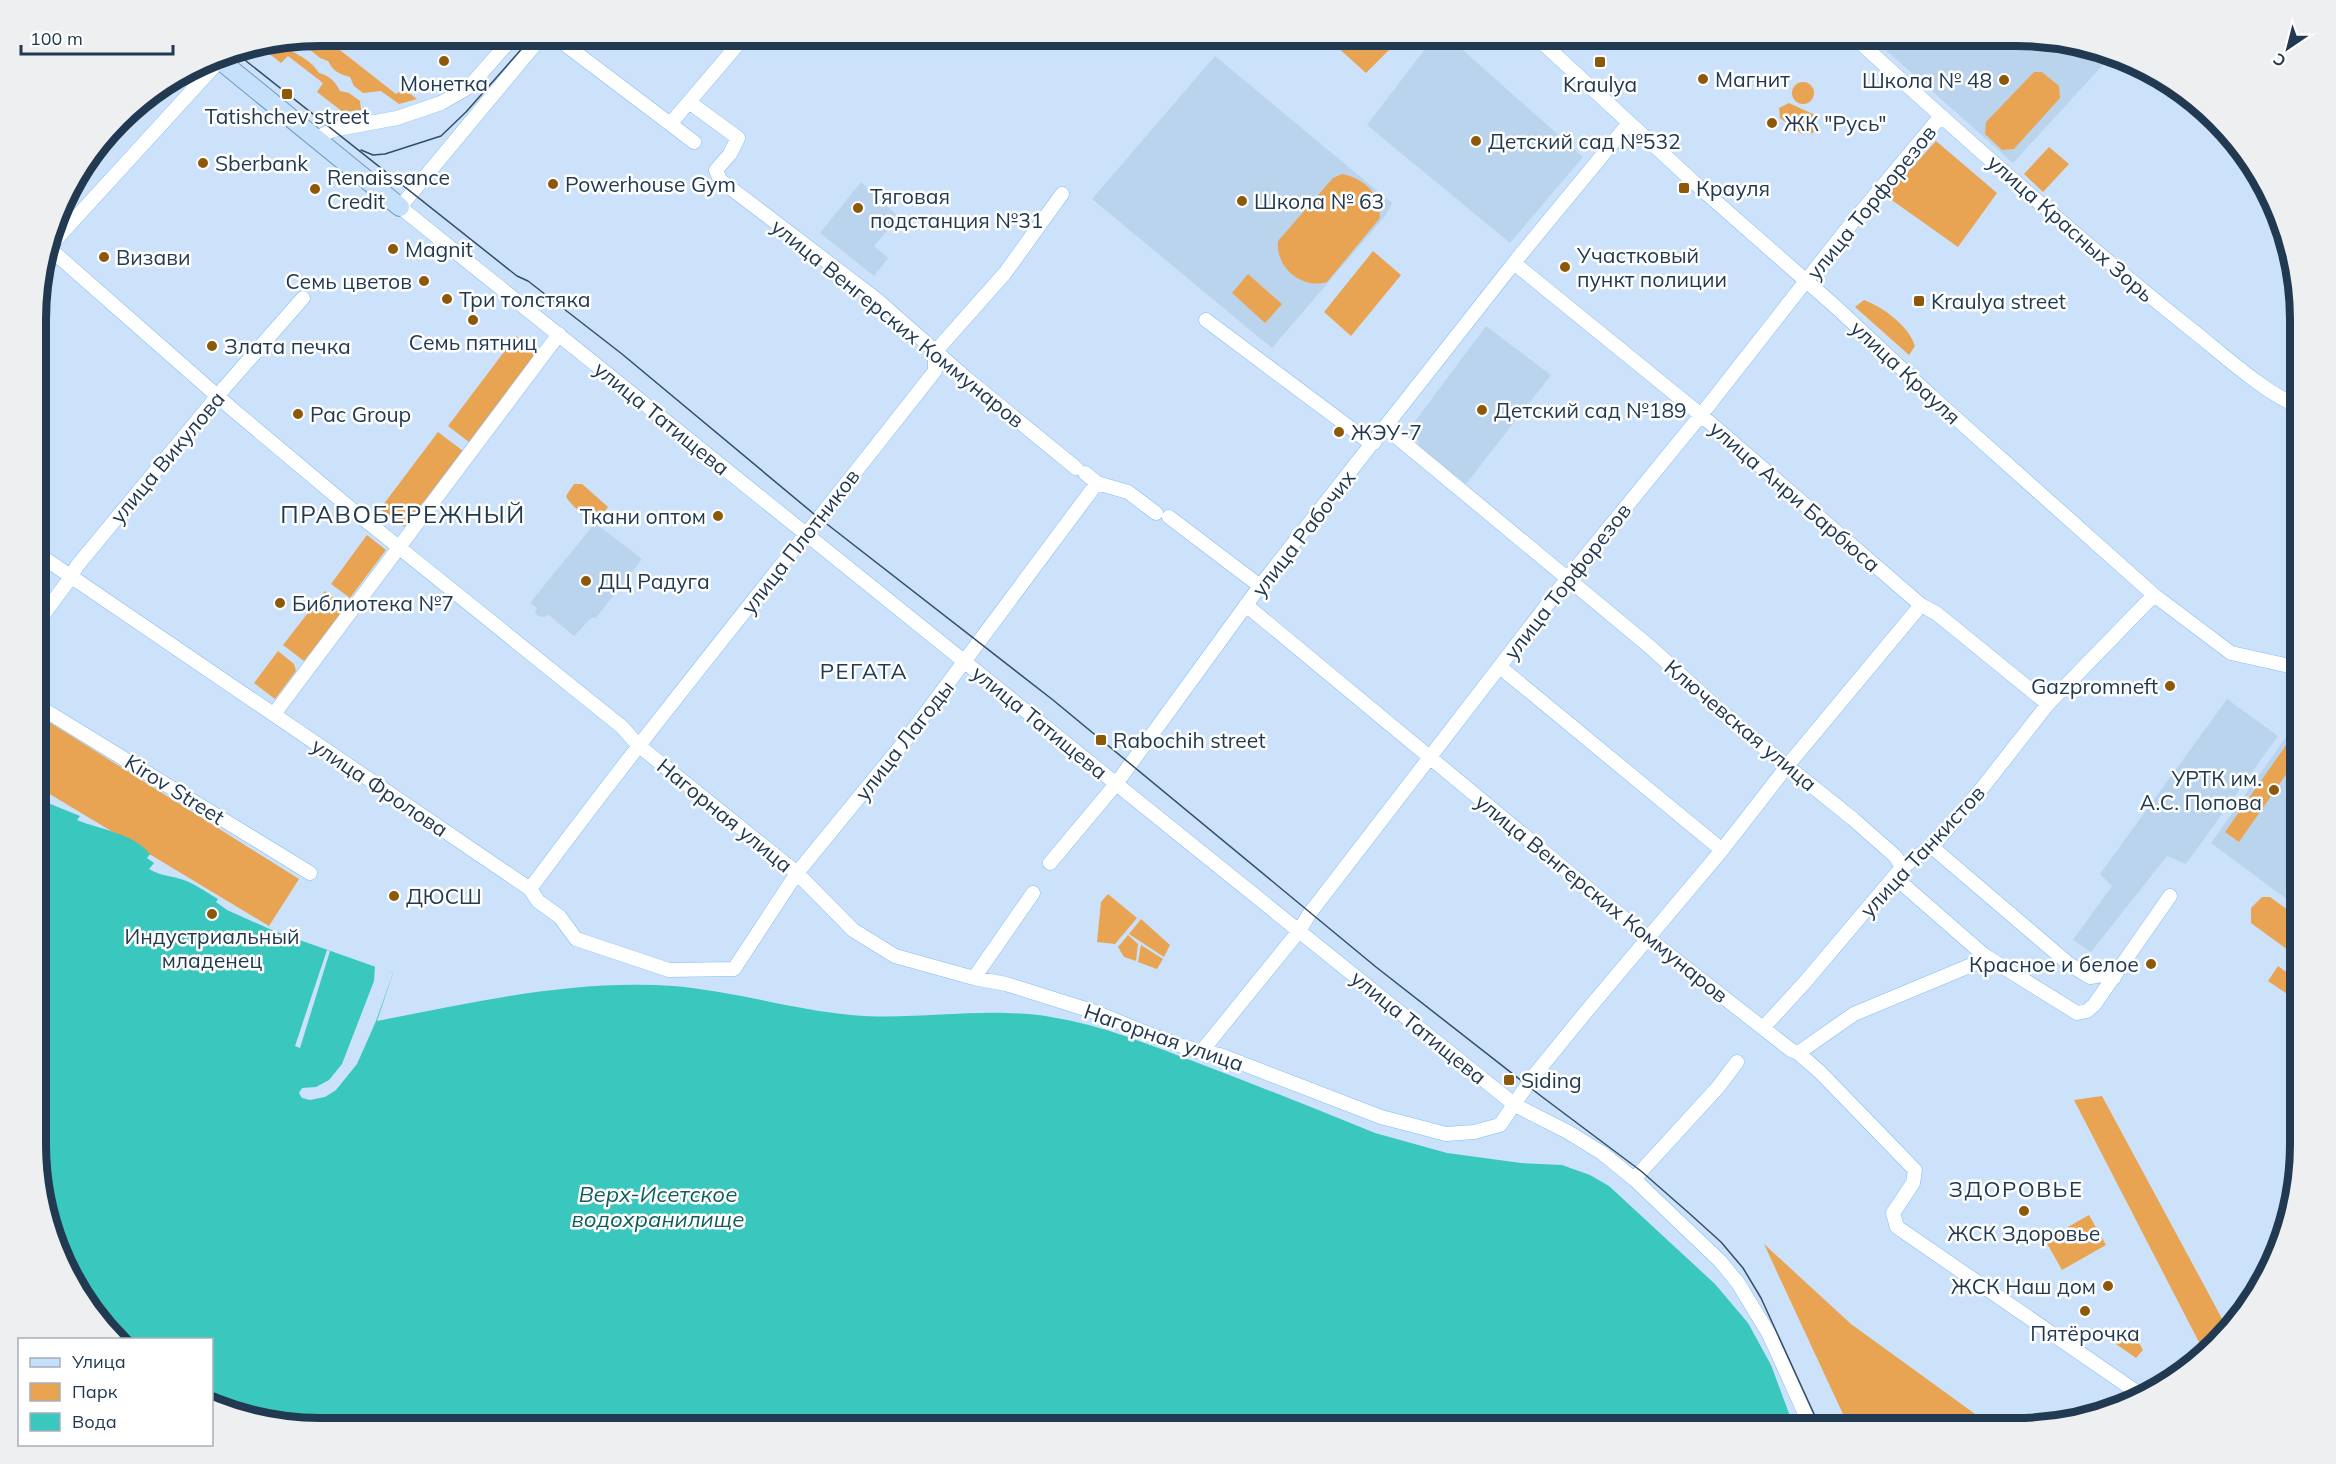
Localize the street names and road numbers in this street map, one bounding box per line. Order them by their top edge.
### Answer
street label: улица Торфорезов [1801,120,1941,284]
street label: улица Красных Зорь [1982,149,2160,307]
street label: улица Венгерских Коммунаров [766,213,1030,433]
street label: улица Крауля [1846,315,1966,429]
street label: улица Татищева [589,356,735,480]
street label: улица Викулова [104,386,230,528]
street label: улица Анри Барбюса [1704,415,1886,577]
street label: улица Плотников [735,463,865,619]
street label: улица Рабочих [1246,464,1361,601]
street label: улица Торфорезов [1498,498,1636,664]
street label: Ключевская улица [1660,654,1822,796]
street label: улица Татищева [967,660,1113,784]
street label: улица Лагоды [849,675,959,805]
street label: улица Фролова [307,732,453,842]
street label: Kirov Street [120,748,230,830]
street label: Нагорная улица [652,752,798,878]
street label: улица Танкистов [1854,780,1990,922]
street label: улица Венгерских Коммунаров [1470,788,1734,1008]
street label: улица Татищева [1346,965,1492,1089]
street label: Нагорная улица [1081,998,1247,1076]

